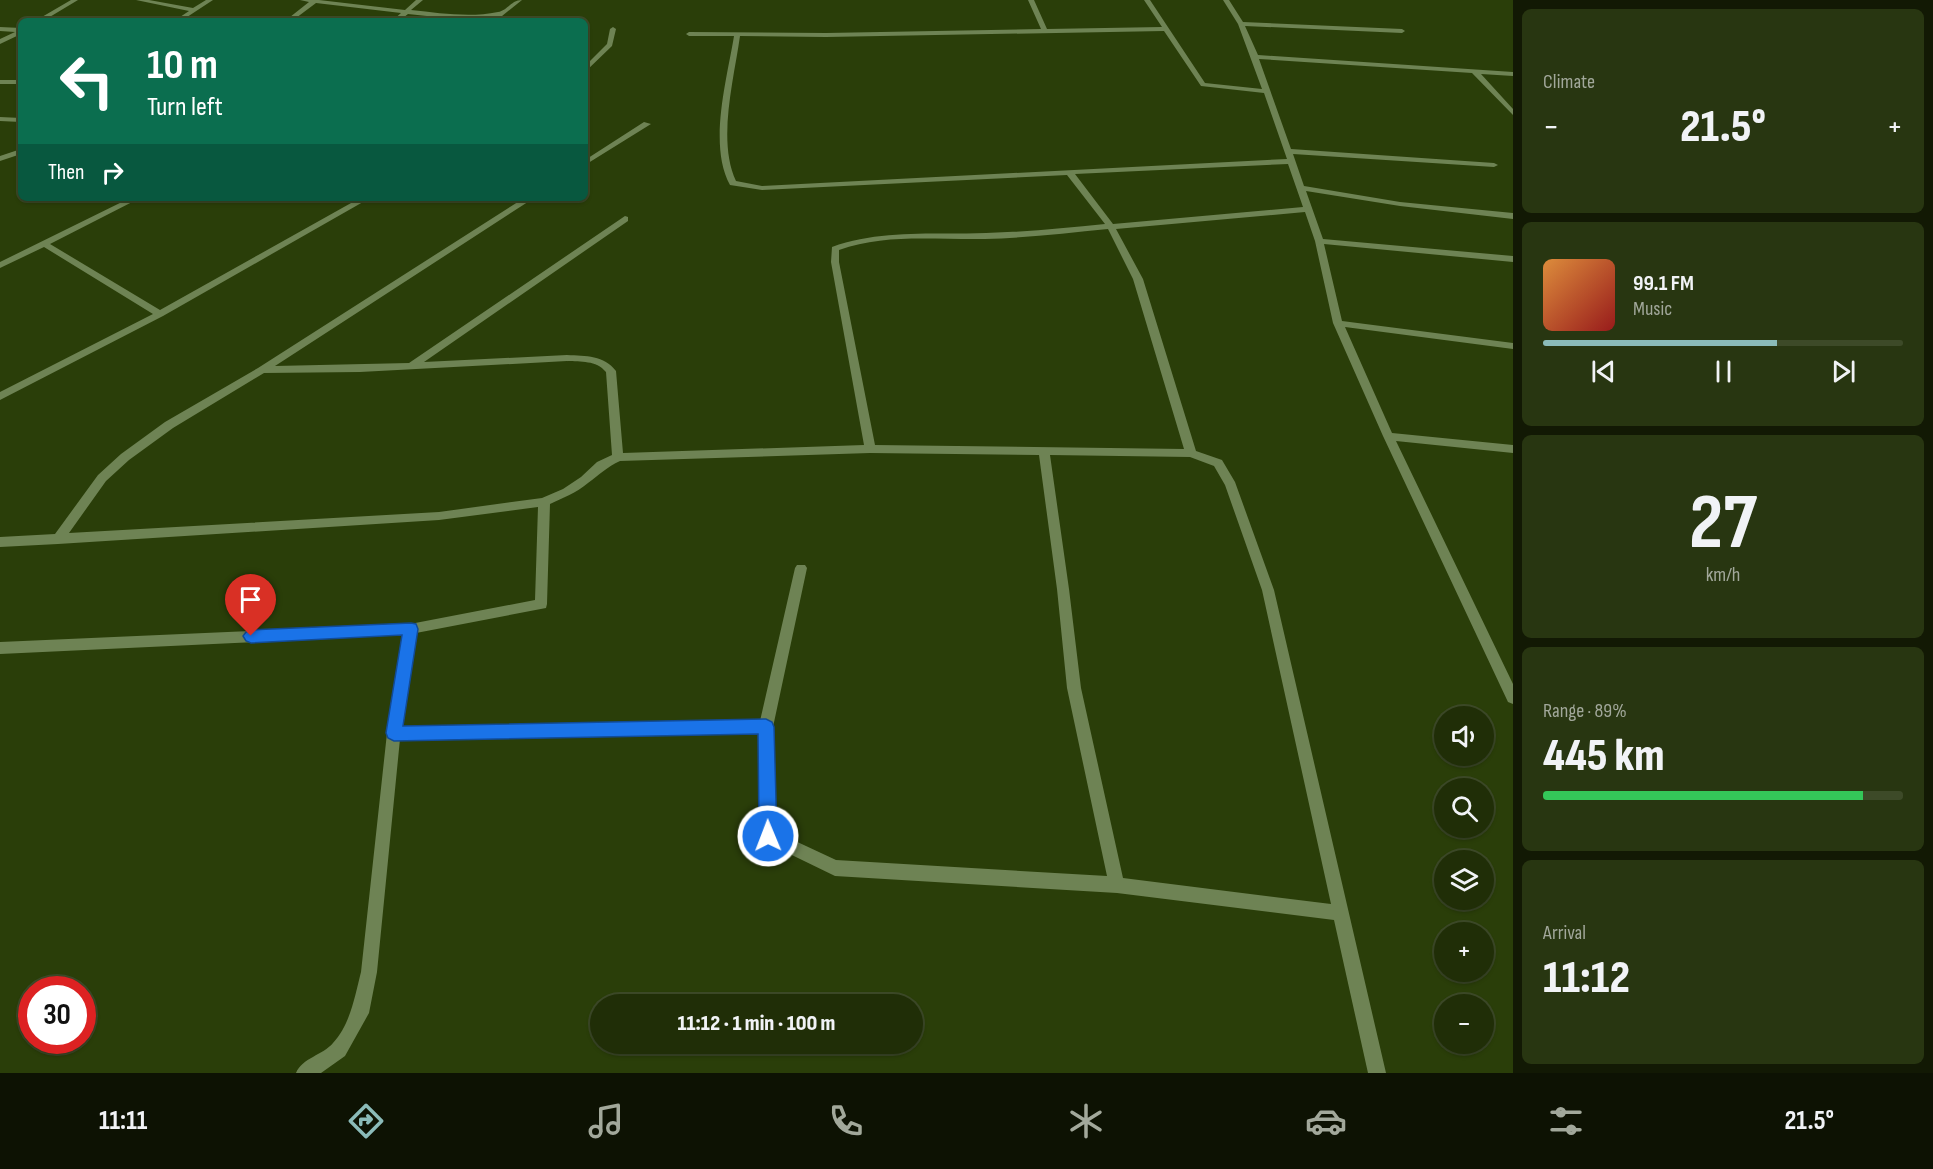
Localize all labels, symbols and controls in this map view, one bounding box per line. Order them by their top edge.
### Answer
text: 10 m [147,40,218,91]
icon: left [48,42,126,120]
text: Climate [1543,70,1595,94]
text: Turn left [147,91,223,123]
text: 21.5° [1680,100,1766,155]
text: − [1543,107,1559,147]
text: + [1887,107,1903,147]
icon: right [96,156,129,189]
text: Then [48,159,84,186]
text: 99.1 FM [1633,270,1694,297]
text: Music [1633,297,1672,321]
icon: previous [1587,355,1620,388]
icon: pause [1707,355,1740,388]
icon: next [1827,355,1860,388]
text: 27 [1689,477,1757,570]
text: km/h [1706,563,1740,587]
pin [225,574,276,636]
icon: arrive [234,583,267,616]
text: Range · 89% [1543,699,1627,723]
map controls [1434,706,1494,1054]
button: sound [1434,706,1494,766]
text: 445 km [1543,729,1665,784]
button: search [1434,778,1494,838]
position arrow [736,804,800,868]
button: layers [1434,850,1494,910]
text: Arrival [1543,921,1586,945]
button: + [1434,922,1494,982]
text: 11:12 [1543,951,1630,1006]
speed limit sign: 30 [18,976,96,1054]
button: − [1434,994,1494,1054]
text: 11:12 · 1 min · 100 m [678,1010,835,1037]
icon: directions [345,1100,387,1142]
icon: music [585,1100,627,1142]
icon: phone [825,1100,867,1142]
icon: climate [1065,1100,1107,1142]
icon: car [1305,1100,1347,1142]
icon: filters [1545,1100,1587,1142]
text: 11:11 [99,1105,147,1137]
text: 21.5° [1784,1105,1834,1137]

